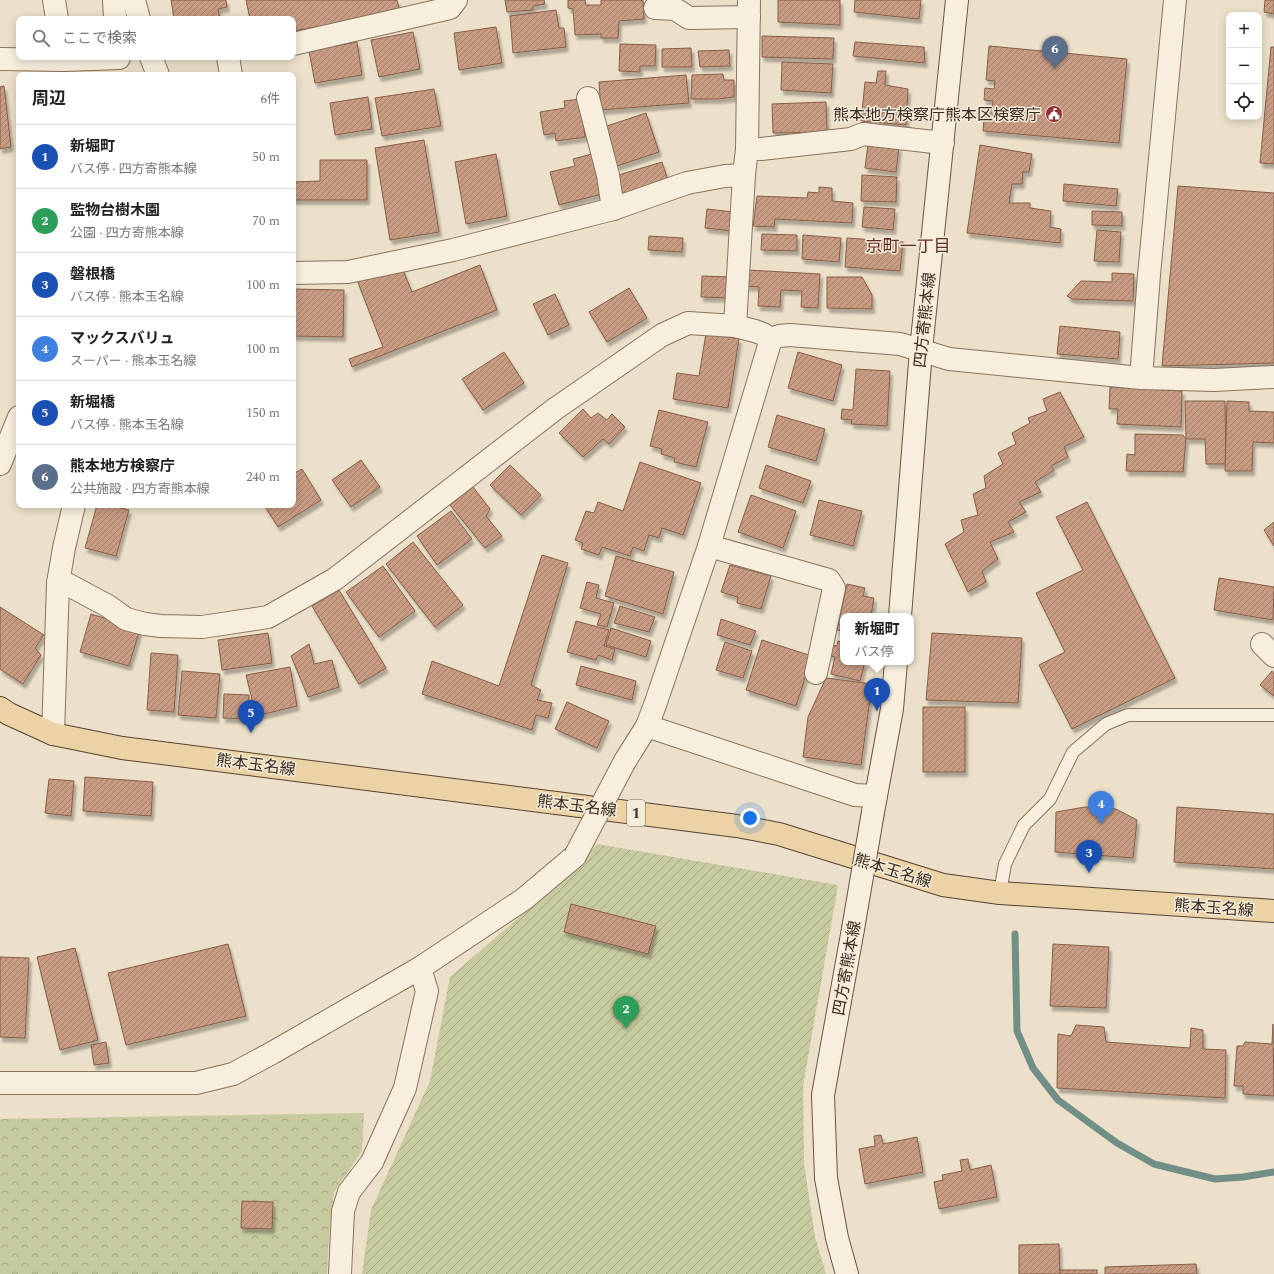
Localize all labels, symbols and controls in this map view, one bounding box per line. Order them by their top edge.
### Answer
map controls [1226,12,1262,120]
button: + [1226,12,1262,48]
search box [16,16,296,60]
icon: search [30,27,52,49]
text: ここで検索 [62,27,137,50]
pin: 6 [1042,36,1068,69]
button: − [1226,48,1262,84]
button: locate [1226,84,1262,120]
text: 周辺 [32,86,66,112]
text: 6件 [260,89,280,109]
place label: 熊本地方検察庁熊本区検察庁 [833,103,1041,127]
public building icon: 熊本地方検察庁熊本区検察庁 [1044,104,1064,124]
text: 新堀町 [70,135,115,158]
text: 1 [41,147,49,167]
text: 50 m [253,147,280,167]
text: バス停 · 四方寄熊本線 [70,159,197,179]
text: 監物台樹木園 [70,199,160,222]
text: 2 [41,211,49,231]
text: 70 m [253,211,280,231]
text: 公園 · 四方寄熊本線 [70,223,184,243]
district label: 京町一丁目 [866,234,951,260]
text: 磐根橋 [70,263,115,286]
street label: 四方寄熊本線 [908,271,942,369]
text: 3 [41,275,49,295]
text: 100 m [246,275,280,295]
text: バス停 · 熊本玉名線 [70,287,184,307]
text: マックスバリュ [70,327,175,350]
text: 4 [41,339,49,359]
text: 100 m [246,339,280,359]
text: スーパー · 熊本玉名線 [70,351,197,371]
text: 新堀橋 [70,391,115,414]
text: 5 [41,403,49,423]
text: 150 m [246,403,280,423]
text: バス停 · 熊本玉名線 [70,415,184,435]
text: 熊本地方検察庁 [70,455,175,478]
text: 6 [41,467,49,487]
text: 240 m [246,467,280,487]
text: 公共施設 · 四方寄熊本線 [70,479,210,499]
popup [840,613,914,665]
text: 新堀町 [854,618,900,641]
text: バス停 [854,642,894,662]
pin: 1 [864,678,890,711]
pin: 5 [238,700,264,733]
street label: 熊本玉名線 [215,748,297,782]
street label: 熊本玉名線 [536,789,618,823]
pin: 4 [1088,791,1114,824]
road number: 1 [627,800,645,826]
your location [740,808,760,828]
pin: 3 [1076,840,1102,873]
street label: 熊本玉名線 [851,848,934,894]
street label: 熊本玉名線 [1173,893,1255,923]
street label: 四方寄熊本線 [827,919,867,1018]
pin: 2 [613,996,639,1029]

